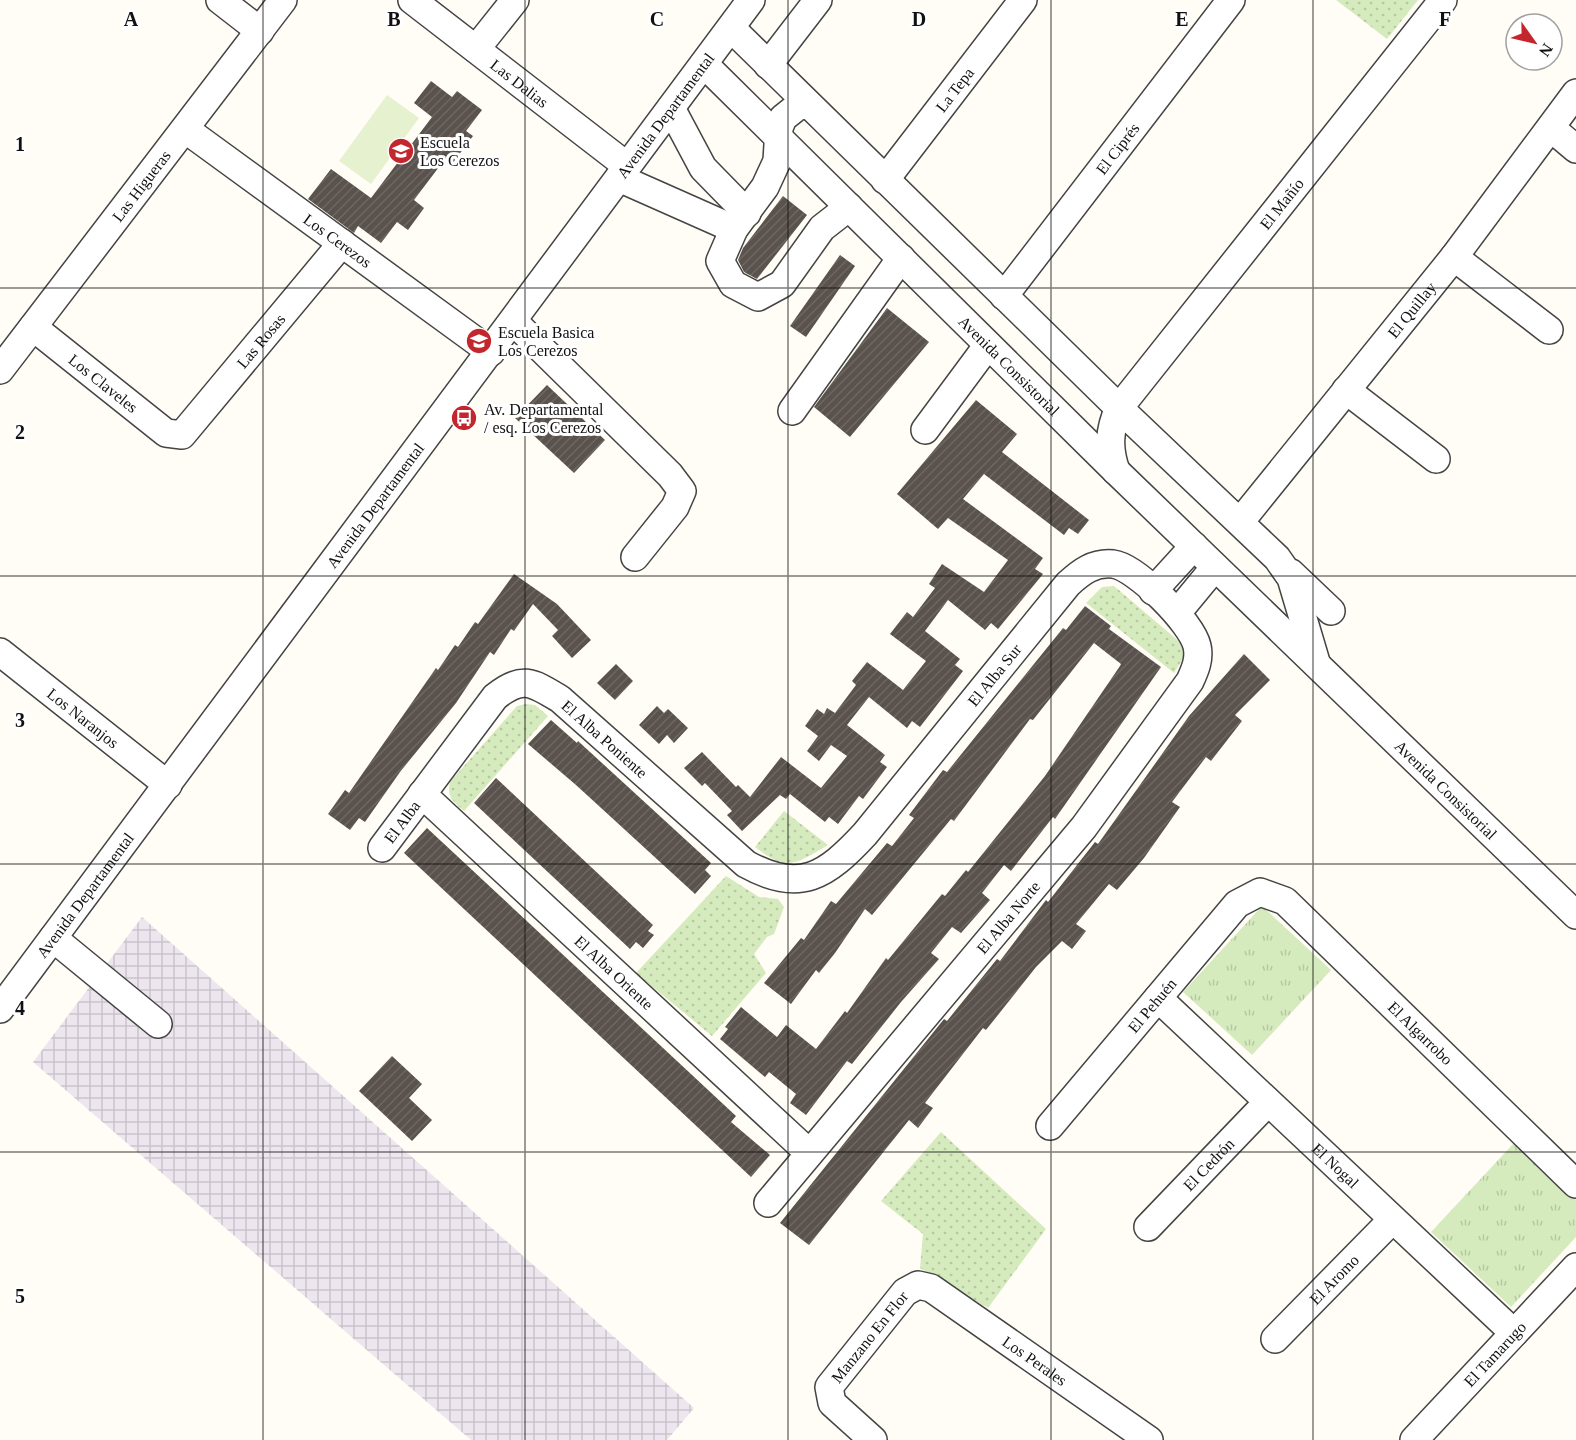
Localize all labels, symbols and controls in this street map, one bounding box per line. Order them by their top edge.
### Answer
text: A [124,8,139,30]
text: B [387,8,401,30]
text: C [650,8,664,30]
text: D [912,8,926,30]
text: E [1175,8,1189,30]
text: F [1439,8,1451,30]
north arrow [1504,12,1564,72]
text: N [1535,41,1556,60]
street label: Avenida Departamental [614,49,718,181]
street label: Las Dalias [487,56,551,111]
street label: La Tepa [932,64,977,115]
street label: El Ciprés [1093,120,1143,178]
text: 1 [15,133,25,155]
place label: Escuela Los Cerezos [420,134,500,169]
school or university icon: Escuela Los Cerezos [386,136,416,166]
street label: Las Higueras [109,147,174,225]
street label: El Mañío [1256,175,1307,233]
street label: Los Cerezos [300,210,375,271]
street label: El Quillay [1384,279,1440,341]
street label: Las Rosas [234,310,288,372]
street label: Avenida Consistorial [955,313,1063,420]
place label: Escuela Basica Los Cerezos [498,324,594,359]
school or university icon: Escuela Basica Los Cerezos [464,326,494,356]
street label: Los Claveles [65,351,141,416]
place label: Av. Departamental / esq. Los Cerezos [484,401,604,437]
bus stop icon: Av. Departamental / esq. Los Cerezos [449,403,479,433]
text: 2 [15,421,25,443]
street label: Avenida Departamental [323,439,428,571]
street label: El Alba Sur [965,640,1025,709]
street label: Los Naranjos [44,685,122,751]
street label: El Alba Poniente [558,697,651,782]
text: 3 [15,709,25,731]
street label: Avenida Consistorial [1392,737,1500,843]
street label: El Alba [381,797,424,846]
street label: Avenida Departamental [33,829,137,961]
street label: El Alba Norte [973,878,1043,957]
street label: El Alba Oriente [571,932,656,1013]
street label: El Pehuén [1125,975,1180,1036]
text: 4 [15,997,25,1019]
street label: El Algarrobo [1385,998,1456,1068]
street label: El Cedrón [1180,1135,1237,1194]
street label: El Nogal [1309,1140,1362,1192]
street label: El Aromo [1306,1251,1362,1308]
text: 5 [15,1285,25,1307]
street label: Manzano En Flor [828,1287,912,1386]
street label: El Tamarugo [1461,1318,1529,1390]
street label: Los Perales [999,1333,1070,1389]

